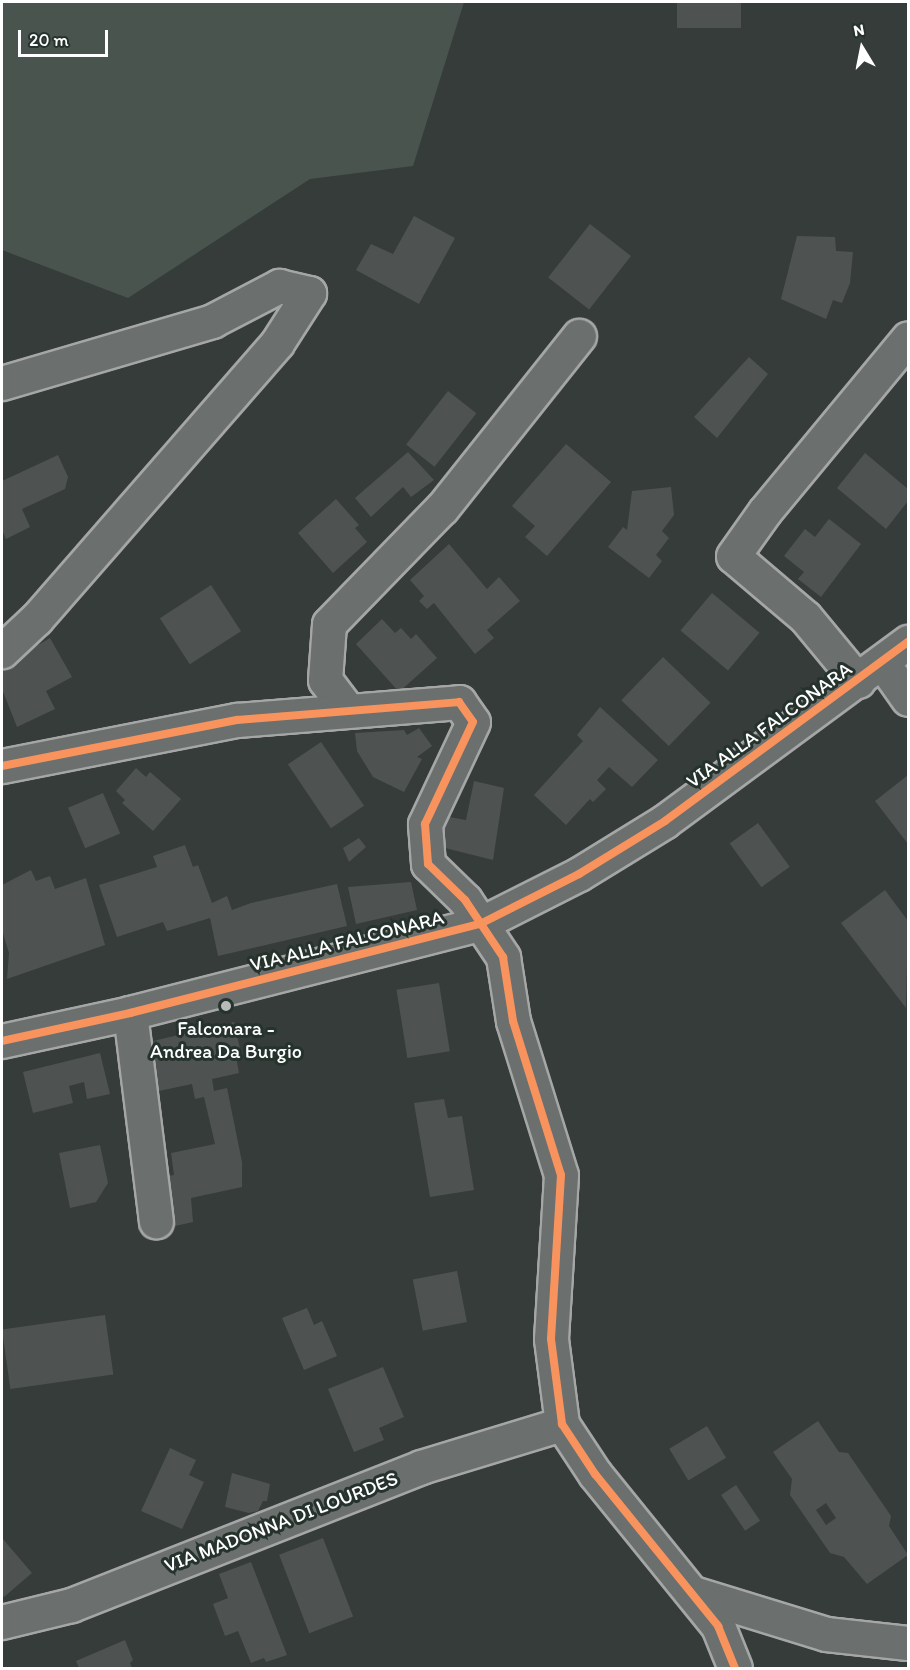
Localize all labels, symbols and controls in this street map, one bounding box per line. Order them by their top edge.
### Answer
scale bar [21,18,111,56]
north arrow [832,18,892,78]
text: N [852,19,866,40]
text: 20 m [29,29,69,51]
street label: VIA ALLA FALCONARA [682,657,856,793]
street label: VIA ALLA FALCONARA [248,905,446,977]
marker: Falconara - Andrea Da Burgio [219,999,233,1013]
place label: Falconara - Andrea Da Burgio [150,1016,302,1063]
street label: VIA MADONNA DI LOURDES [161,1467,401,1577]

